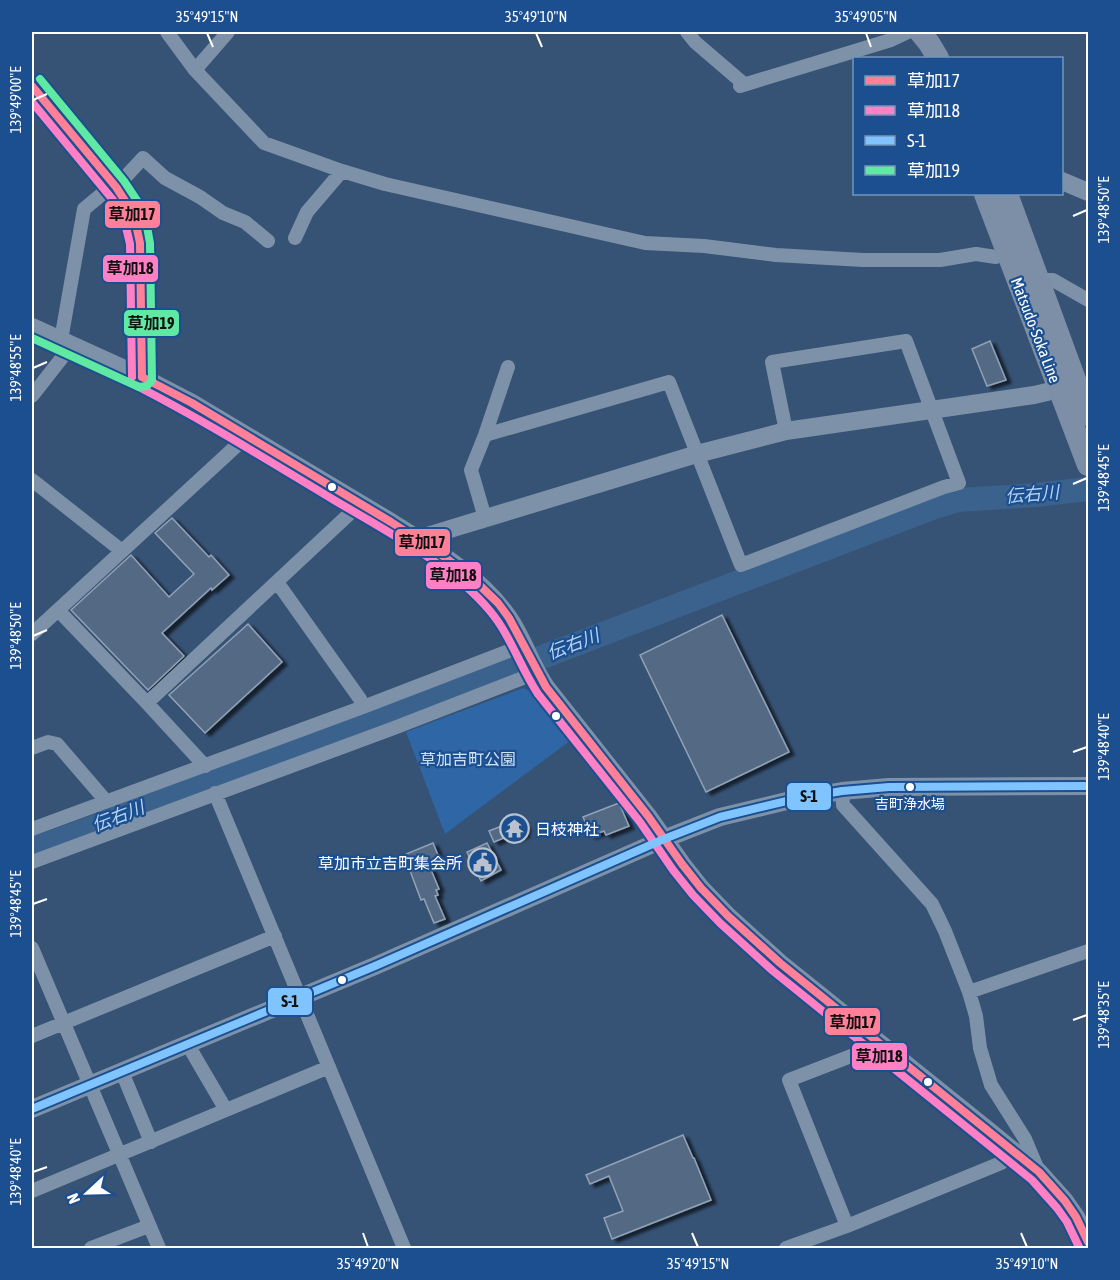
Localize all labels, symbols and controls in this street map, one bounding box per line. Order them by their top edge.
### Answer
text: 35°49'15"N [176,8,238,25]
text: 35°49'10"N [505,8,567,25]
text: 35°49'05"N [835,8,897,25]
legend [853,57,1063,195]
text: 139°49'00"E [7,66,24,134]
text: 草加17 [907,70,960,91]
text: 草加18 [907,100,960,121]
text: S-1 [907,130,927,151]
text: 草加19 [907,160,960,181]
text: 139°48'50"E [1095,176,1112,244]
line badge: 草加17 [104,200,161,229]
text: 草加17 [108,205,156,223]
line badge: 草加18 [102,254,159,283]
text: 草加18 [106,259,154,277]
street label: Matsudo-Soka Line [1008,275,1064,385]
line badge: 草加19 [123,309,180,337]
text: 草加19 [127,314,175,332]
text: 139°48'55"E [7,334,24,402]
text: 139°48'45"E [1095,444,1112,512]
unlabelled marker [326,481,338,493]
water label: 伝右川 [1004,481,1062,507]
line badge: 草加17 [394,528,451,557]
text: 草加17 [398,533,446,551]
line badge: 草加18 [425,561,482,590]
text: 草加18 [429,566,477,584]
text: 139°48'50"E [7,602,24,670]
water label: 伝右川 [544,624,604,663]
unlabelled marker [550,710,562,722]
text: 139°48'40"E [1095,713,1112,781]
park label: 草加吉町公園 [420,750,516,768]
marker: 吉町浄水場 [904,781,916,793]
line badge: S-1 [786,782,832,811]
text: S-1 [800,787,818,805]
water label: 伝右川 [89,796,149,835]
place label: 吉町浄水場 [875,796,945,812]
temple icon: 日枝神社 [498,813,530,845]
place label: 日枝神社 [535,820,599,838]
public building icon: 草加市立吉町集会所 [467,847,499,879]
place label: 草加市立吉町集会所 [318,854,462,872]
text: 139°48'45"E [7,870,24,938]
unlabelled marker [336,974,348,986]
text: 139°48'35"E [1095,981,1112,1049]
line badge: S-1 [267,987,313,1016]
text: S-1 [281,992,299,1010]
line badge: 草加17 [824,1007,881,1036]
text: 草加17 [829,1013,877,1031]
line badge: 草加18 [851,1042,908,1071]
text: 草加18 [855,1047,903,1065]
unlabelled marker [922,1076,934,1088]
text: 139°48'40"E [7,1138,24,1206]
north arrow [57,1163,117,1223]
text: N [63,1191,83,1206]
text: 35°49'20"N [337,1255,399,1272]
text: 35°49'15"N [667,1255,729,1272]
text: 35°49'10"N [996,1255,1058,1272]

